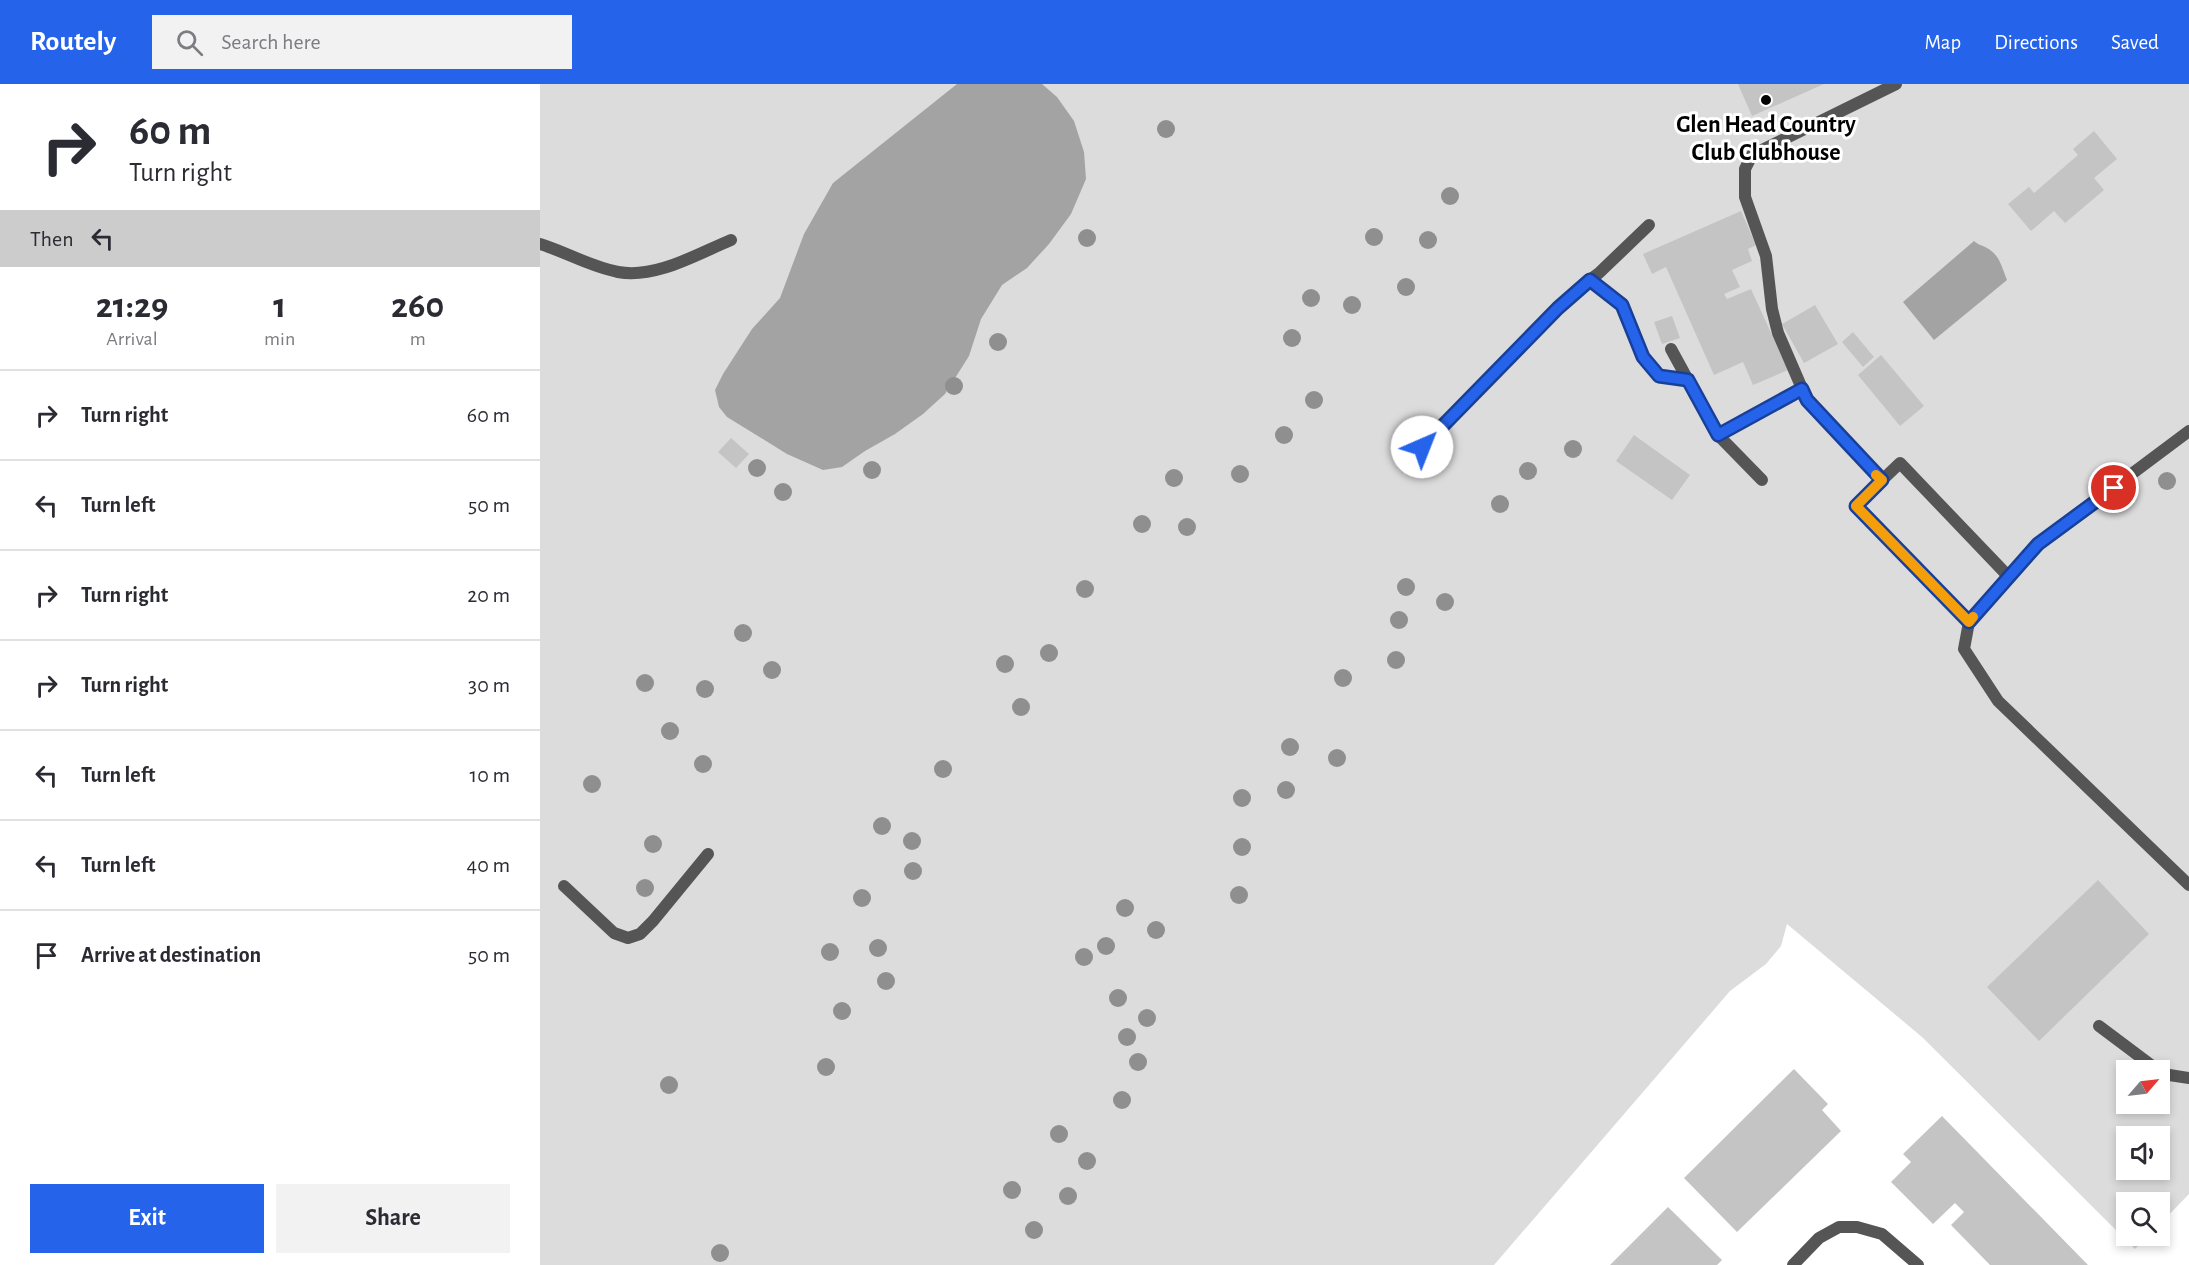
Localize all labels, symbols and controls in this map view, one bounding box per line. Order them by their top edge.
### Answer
search box [152,15,572,69]
icon: search [173,26,206,59]
text: Routely [30,28,116,56]
text: Search here [221,31,321,53]
text: Map [1925,32,1961,53]
text: Directions [1994,32,2078,53]
text: Saved [2111,32,2159,53]
marker: Glen Head Country Club Clubhouse [1759,93,1773,107]
icon: right [30,108,108,186]
text: 60 m [129,110,211,152]
place label: Glen Head Country Club Clubhouse [1676,113,1856,165]
text: Turn right [129,159,232,186]
icon: left [86,222,119,255]
text: Then [30,228,74,250]
text: 21:29 [96,288,168,324]
text: 1 [273,288,286,324]
text: 260 [391,288,444,324]
text: Arrival [106,329,158,349]
text: min [264,329,295,349]
text: m [410,329,426,349]
icon: right [30,399,63,432]
text: Turn right [81,404,168,426]
text: 60 m [467,404,510,426]
position arrow [1390,415,1454,479]
pin [2088,462,2139,513]
icon: arrive [2097,471,2130,504]
icon: left [30,489,63,522]
text: Turn left [81,494,155,516]
text: 50 m [468,494,510,516]
icon: right [30,579,63,612]
text: Turn right [81,584,168,606]
text: 20 m [467,584,510,606]
icon: right [30,669,63,702]
text: Turn right [81,674,168,696]
text: 30 m [468,674,510,696]
icon: left [30,759,63,792]
text: Turn left [81,764,155,786]
text: 10 m [470,764,510,786]
icon: left [30,849,63,882]
text: Turn left [81,854,155,876]
text: 40 m [467,854,510,876]
icon: arrive [30,939,63,972]
text: Arrive at destination [81,944,261,966]
text: 50 m [468,944,510,966]
north arrow [2116,1060,2170,1114]
map controls [2116,1060,2170,1246]
button: sound [2116,1126,2170,1180]
button: Exit [30,1184,264,1253]
button: Share [276,1184,510,1253]
button: search [2116,1192,2170,1246]

